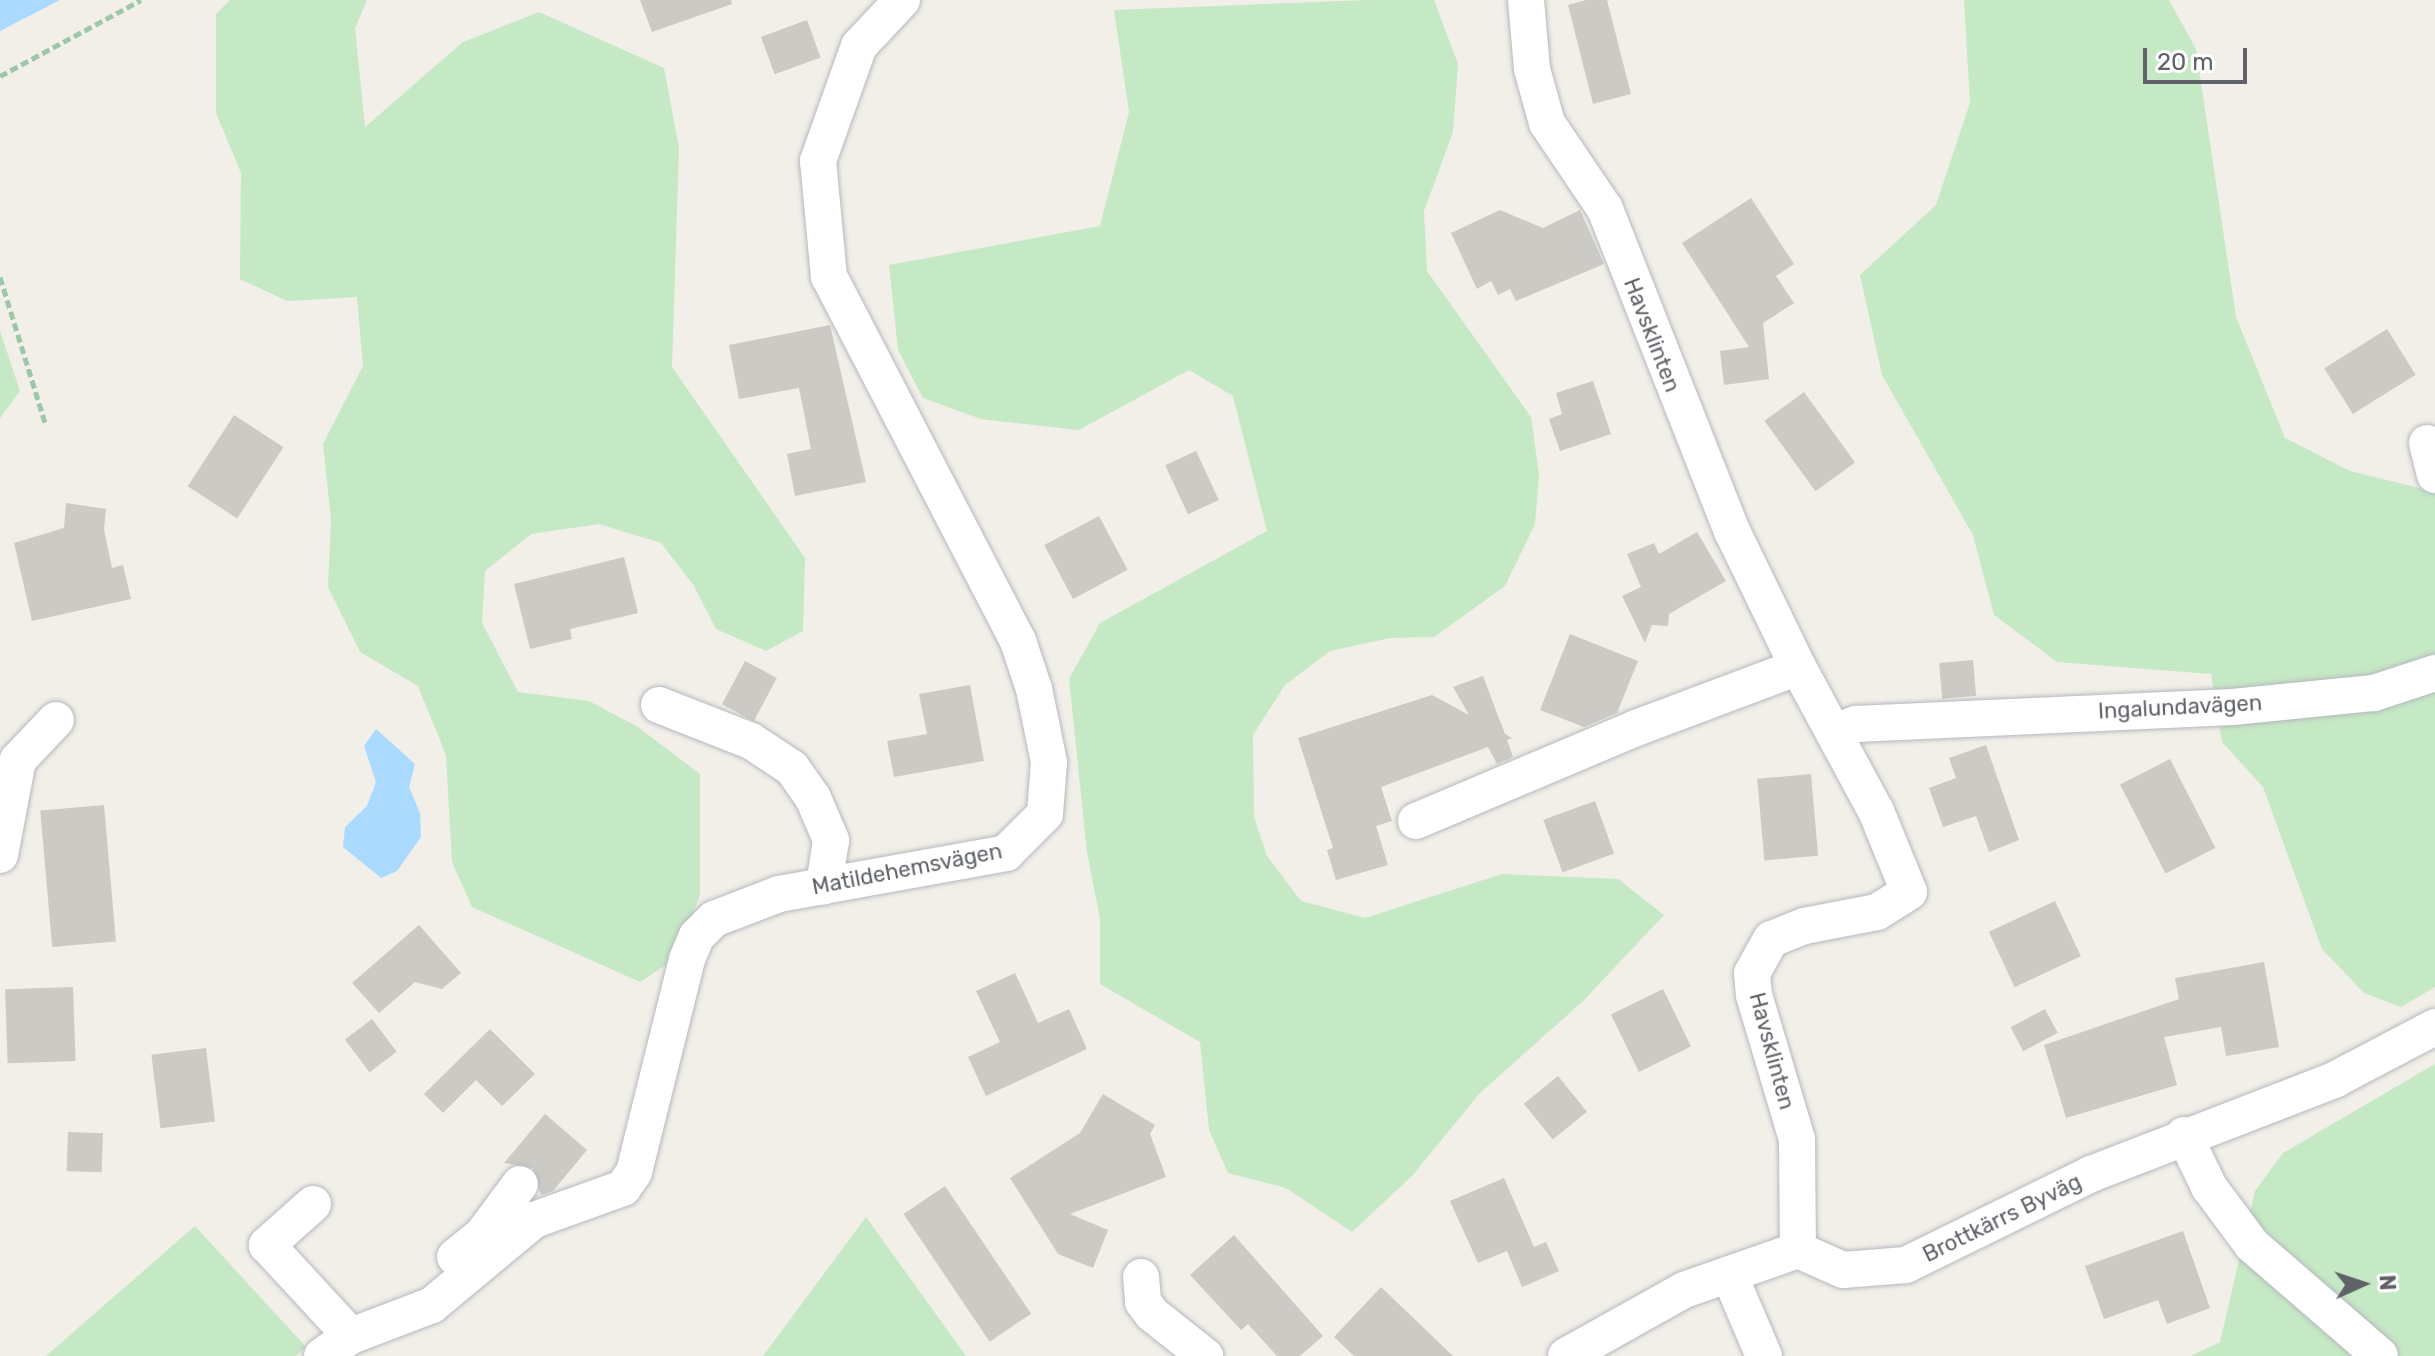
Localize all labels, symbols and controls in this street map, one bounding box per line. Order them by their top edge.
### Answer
scale bar [2147,32,2251,82]
text: 20 m [2157,48,2214,76]
street label: Havsklinten [1618,274,1686,396]
street label: Ingalundavägen [2097,690,2263,724]
street label: Matildehemsvägen [810,838,1004,900]
street label: Havsklinten [1744,990,1800,1112]
street label: Brottkärrs Byväg [1918,1168,2086,1268]
north arrow [2323,1244,2403,1324]
text: N [2374,1274,2401,1291]

